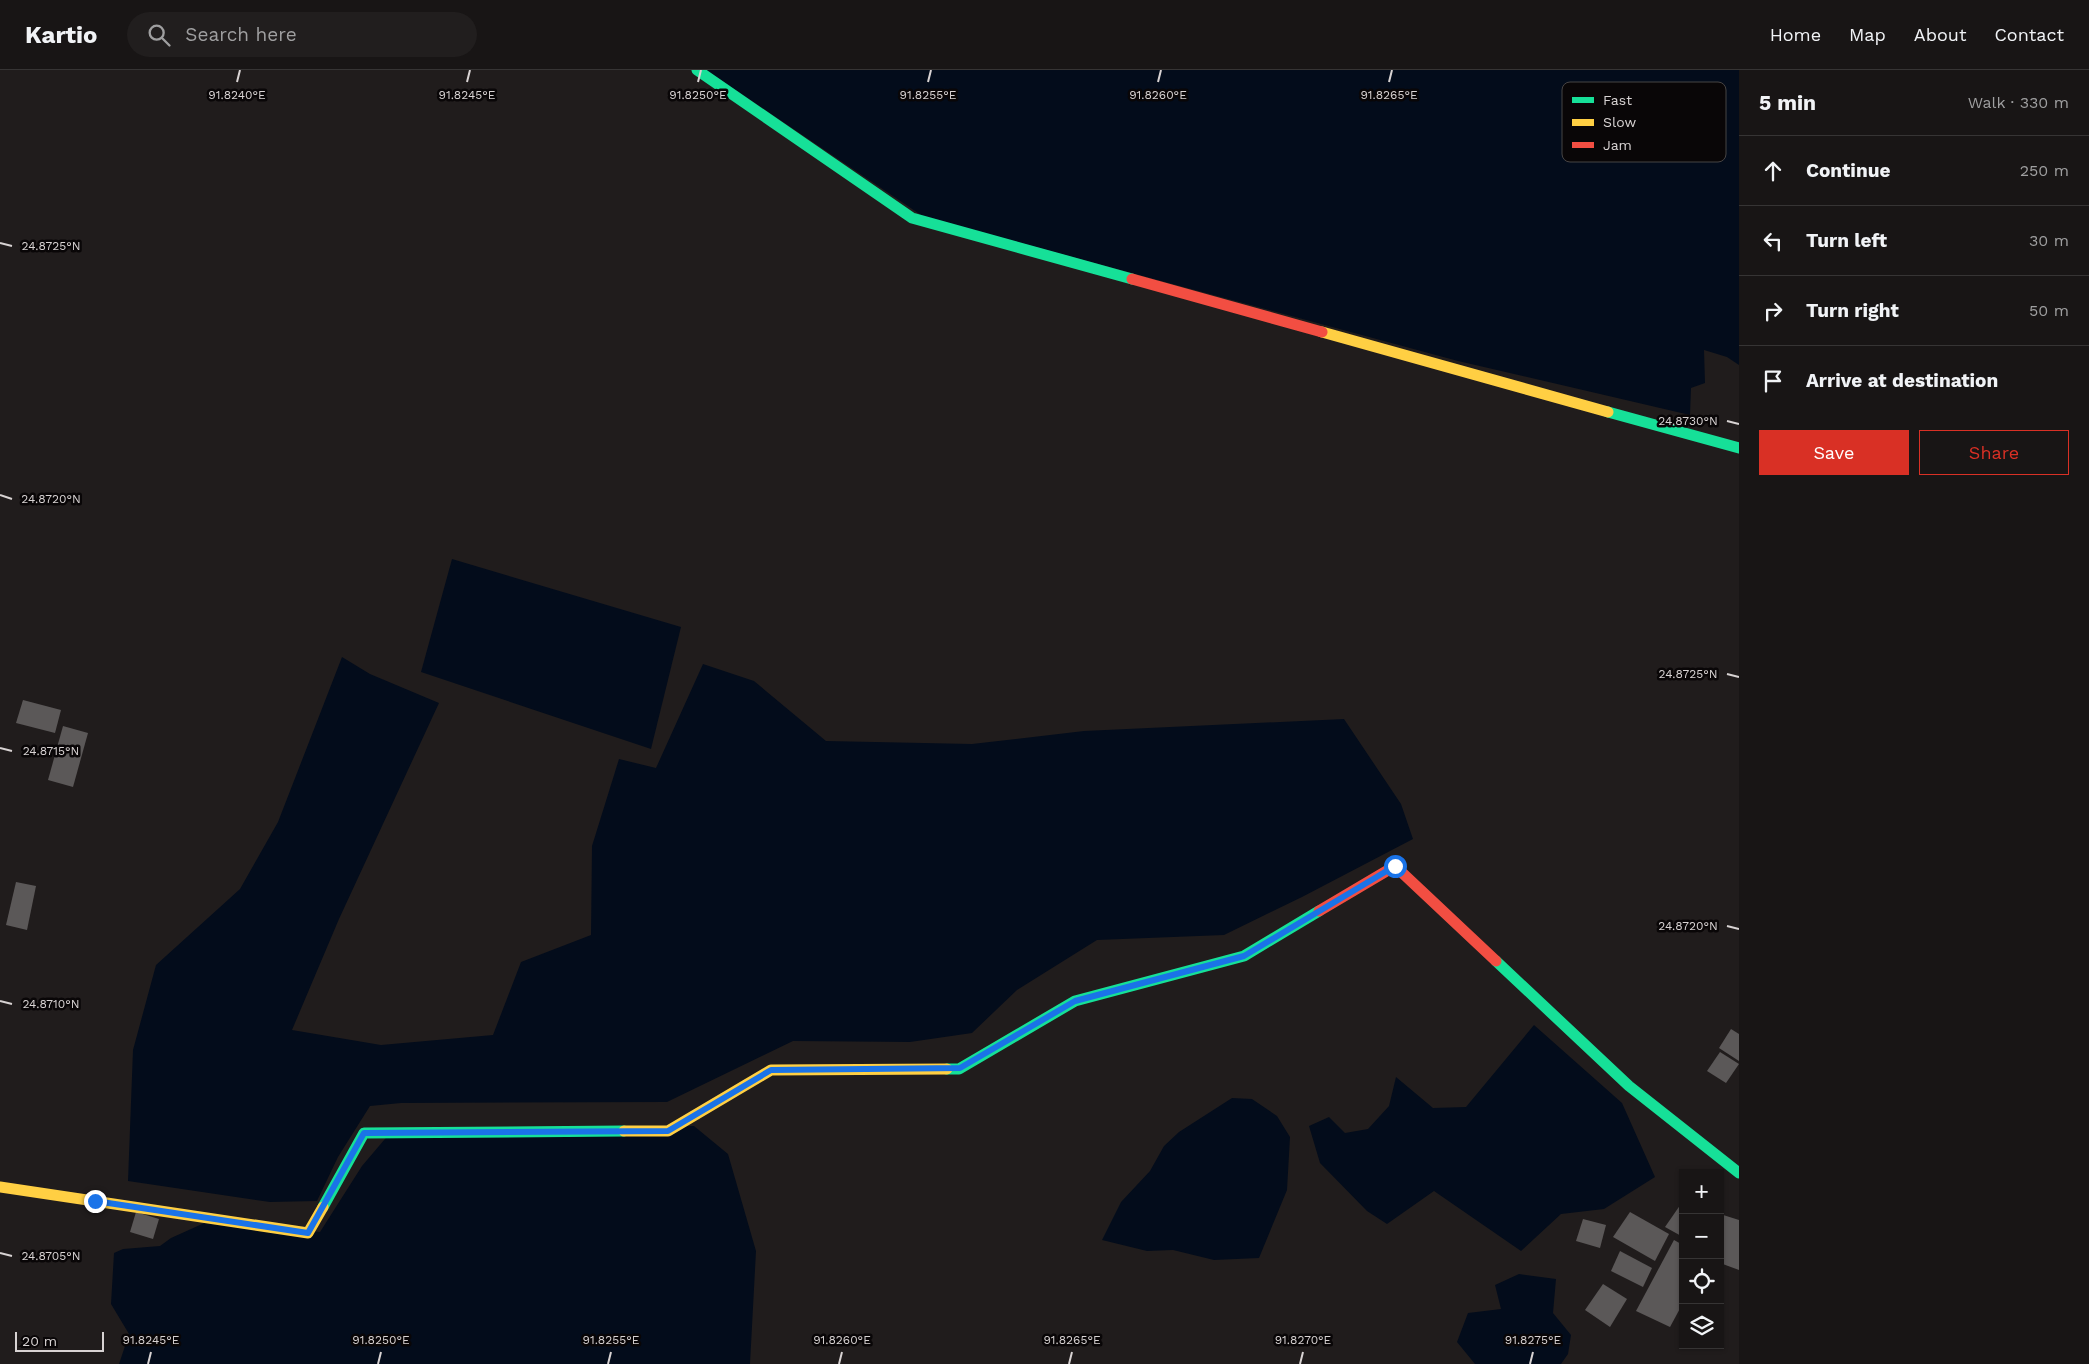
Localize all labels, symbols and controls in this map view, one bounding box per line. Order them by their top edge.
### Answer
search box [127,12,477,57]
text: Kartio [25,21,97,49]
icon: search [145,21,173,49]
text: Search here [185,23,297,46]
text: Home [1770,24,1821,45]
text: Map [1849,24,1886,45]
text: About [1914,24,1966,45]
text: Contact [1994,24,2064,45]
legend [1562,82,1726,162]
text: 91.8240°E [208,88,266,102]
text: 91.8245°E [439,88,496,102]
text: 91.8250°E [669,88,727,102]
text: 91.8255°E [900,88,957,102]
text: 91.8260°E [1129,88,1187,102]
text: 91.8265°E [1360,88,1418,102]
text: 5 min [1759,90,1816,115]
text: Fast [1603,92,1632,108]
text: Walk · 330 m [1968,93,2069,112]
text: Slow [1603,114,1636,130]
text: Jam [1603,137,1632,153]
icon: ahead [1759,157,1787,185]
text: Continue [1806,159,1890,182]
text: 250 m [2020,161,2069,180]
icon: left [1759,227,1787,255]
text: Turn left [1806,229,1887,252]
text: 30 m [2029,231,2069,250]
text: 24.8725°N [22,239,80,253]
icon: right [1759,297,1787,325]
text: Turn right [1806,299,1899,322]
text: 50 m [2029,301,2069,320]
icon: arrive [1759,367,1787,395]
text: Arrive at destination [1806,369,1998,392]
text: 24.8730°N [1658,414,1718,428]
button: Save [1759,430,1909,475]
button: Share [1919,430,2069,475]
text: 24.8720°N [21,492,81,506]
text: 24.8725°N [1659,667,1717,681]
text: 24.8715°N [23,744,79,758]
route start [1384,855,1407,878]
text: 24.8720°N [1658,919,1718,933]
text: 24.8710°N [22,997,80,1011]
map controls [1679,1169,1724,1349]
button: + [1679,1169,1724,1214]
route end [84,1190,107,1213]
button: − [1679,1214,1724,1259]
text: 24.8705°N [21,1249,81,1263]
button: locate [1679,1259,1724,1304]
button: layers [1679,1304,1724,1349]
scale bar [15,1329,104,1352]
text: 20 m [22,1333,57,1349]
text: 91.8245°E [123,1333,180,1347]
text: 91.8250°E [352,1333,410,1347]
text: 91.8255°E [583,1333,640,1347]
text: 91.8260°E [813,1333,871,1347]
text: 91.8265°E [1043,1333,1101,1347]
text: 91.8270°E [1275,1333,1332,1347]
text: 91.8275°E [1505,1333,1561,1347]

